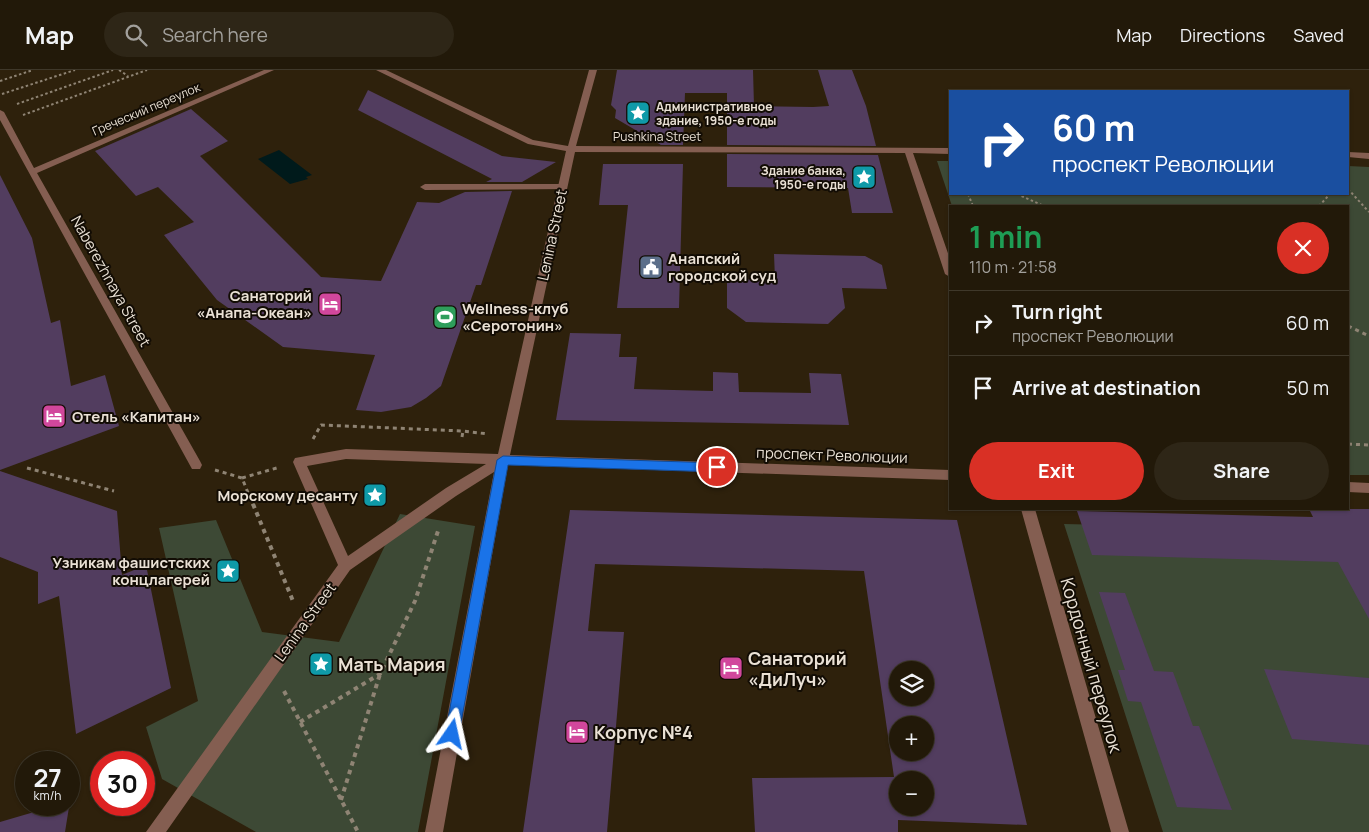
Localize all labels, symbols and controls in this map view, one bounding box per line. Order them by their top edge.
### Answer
search box [104,12,454,57]
text: Map [25,18,74,51]
icon: search [122,21,150,49]
text: Search here [162,22,268,48]
text: Map [1116,23,1152,47]
text: Directions [1180,23,1265,47]
text: Saved [1293,23,1344,47]
street label: Греческий переулок [89,78,204,139]
place label: Административное здание, 1950-е годы [656,98,777,129]
place icon: Административное здание, 1950-е годы [625,100,651,126]
text: 60 m [1052,104,1135,152]
icon: right [969,110,1034,175]
street label: Pushkina Street [613,128,701,145]
text: проспект Революции [1052,149,1274,179]
place label: Здание банка, 1950-е годы [761,162,846,193]
place icon: Здание банка, 1950-е годы [851,164,877,190]
street label: Lenina Street [532,187,572,283]
street label: Naberezhnaya Street [66,212,156,350]
text: 1 min [969,216,1042,257]
button: close [1277,222,1329,274]
place label: Анапский городской суд [668,248,777,286]
public building icon: Анапский городской суд [638,254,664,280]
text: 110 m · 21:58 [969,256,1057,278]
place label: Санаторий «Анапа-Океан» [196,285,312,323]
hotel icon: Санаторий «Анапа-Океан» [317,291,343,317]
place label: Wellness-клуб «Серотонин» [462,298,568,336]
text: Turn right [1012,299,1102,325]
sports icon: Wellness-клуб «Серотонин» [432,304,458,330]
icon: right [969,309,997,337]
text: 60 m [1286,310,1329,336]
text: проспект Революции [1012,325,1174,347]
icon: arrive [969,374,997,402]
text: Arrive at destination [1012,375,1201,401]
text: 50 m [1287,375,1329,401]
hotel icon: Отель «Капитан» [41,403,67,429]
place label: Отель «Капитан» [72,406,201,427]
street label: проспект Революции [756,442,908,468]
button: Exit [969,442,1144,500]
button: Share [1154,442,1329,500]
pin [696,446,738,488]
icon: arrive [703,453,731,481]
place icon: Морскому десанту [362,482,388,508]
place label: Морскому десанту [217,485,359,506]
place label: Узникам фашистских концлагерей [53,552,211,590]
place icon: Узникам фашистских концлагерей [215,558,241,584]
street label: Кордонный переулок [1056,575,1129,756]
street label: Lenina Street [269,578,341,666]
place label: Санаторий «ДиЛуч» [748,646,847,691]
place icon: Мать Мария [308,651,334,677]
place label: Мать Мария [338,652,445,676]
hotel icon: Санаторий «ДиЛуч» [718,655,744,681]
map controls [889,661,934,816]
button: layers [889,661,934,706]
position arrow [425,707,477,759]
button: + [889,716,934,761]
hotel icon: Корпус №4 [564,719,590,745]
place label: Корпус №4 [594,720,693,744]
speed limit sign: 30 [90,751,155,816]
text: 27 [33,760,62,795]
button: − [889,771,934,816]
text: km/h [34,787,61,804]

